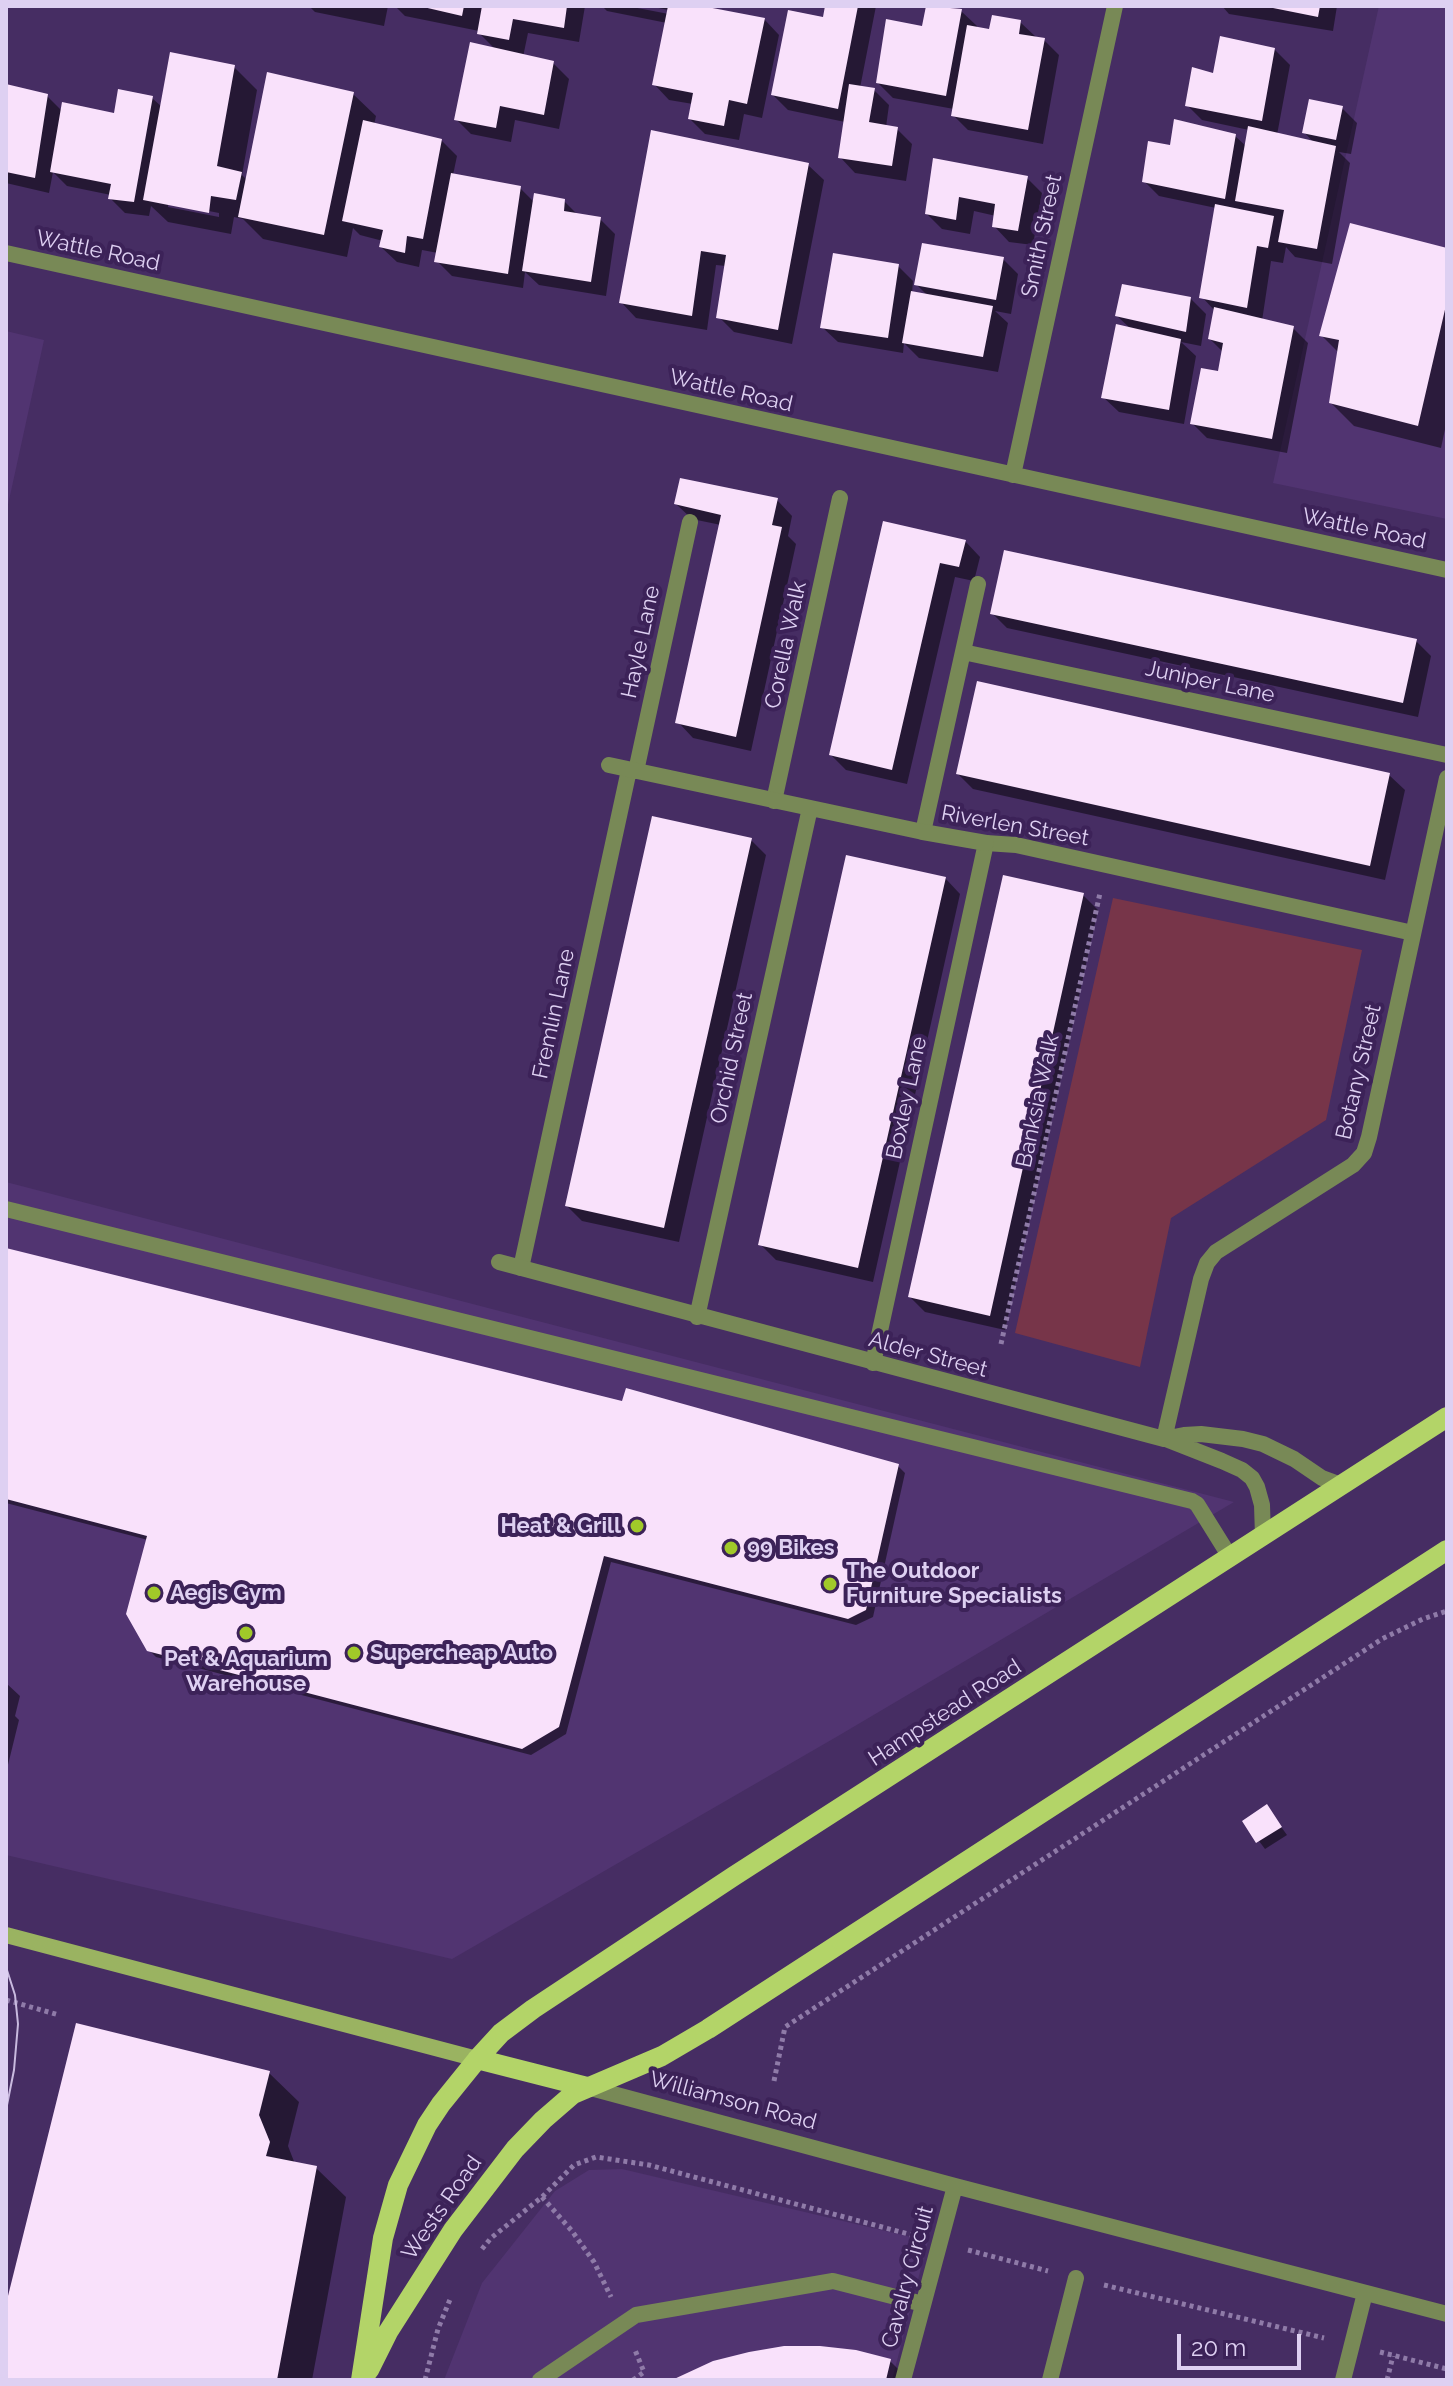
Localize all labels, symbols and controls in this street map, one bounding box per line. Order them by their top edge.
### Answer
street label: Smith Street [1016,172,1068,300]
street label: Wattle Road [34,225,162,277]
street label: Wattle Road [667,364,795,418]
street label: Wattle Road [1300,503,1428,555]
street label: Corella Walk [760,579,812,711]
street label: Hayle Lane [616,583,666,701]
street label: Juniper Lane [1143,655,1277,709]
street label: Riverlen Street [939,800,1091,852]
street label: Fremlin Lane [527,947,581,1081]
street label: Orchid Street [705,990,759,1126]
street label: Botany Street [1331,1002,1387,1142]
street label: Banksia Walk [1011,1032,1065,1170]
street label: Boxley Lane [881,1034,933,1162]
street label: Alder Street [866,1326,990,1384]
place label: Heat & Grill [500,1513,621,1539]
marker: Heat & Grill [628,1517,646,1535]
place label: 99 Bikes [747,1535,835,1561]
marker: 99 Bikes [722,1539,740,1557]
place label: The Outdoor Furniture Specialists [846,1558,1062,1610]
marker: The Outdoor Furniture Specialists [821,1575,839,1593]
place label: Aegis Gym [170,1580,282,1606]
marker: Aegis Gym [145,1584,163,1602]
marker: Pet & Aquarium Warehouse [237,1624,255,1642]
place label: Supercheap Auto [370,1640,553,1666]
marker: Supercheap Auto [345,1644,363,1662]
place label: Pet & Aquarium Warehouse [164,1646,328,1698]
street label: Hampstead Road [864,1654,1026,1772]
street label: Williamson Road [647,2066,819,2136]
street label: Wests Road [396,2151,488,2265]
street label: Cavalry Circuit [876,2203,940,2351]
scale bar [1181,2318,1305,2368]
text: 20 m [1191,2333,1246,2362]

